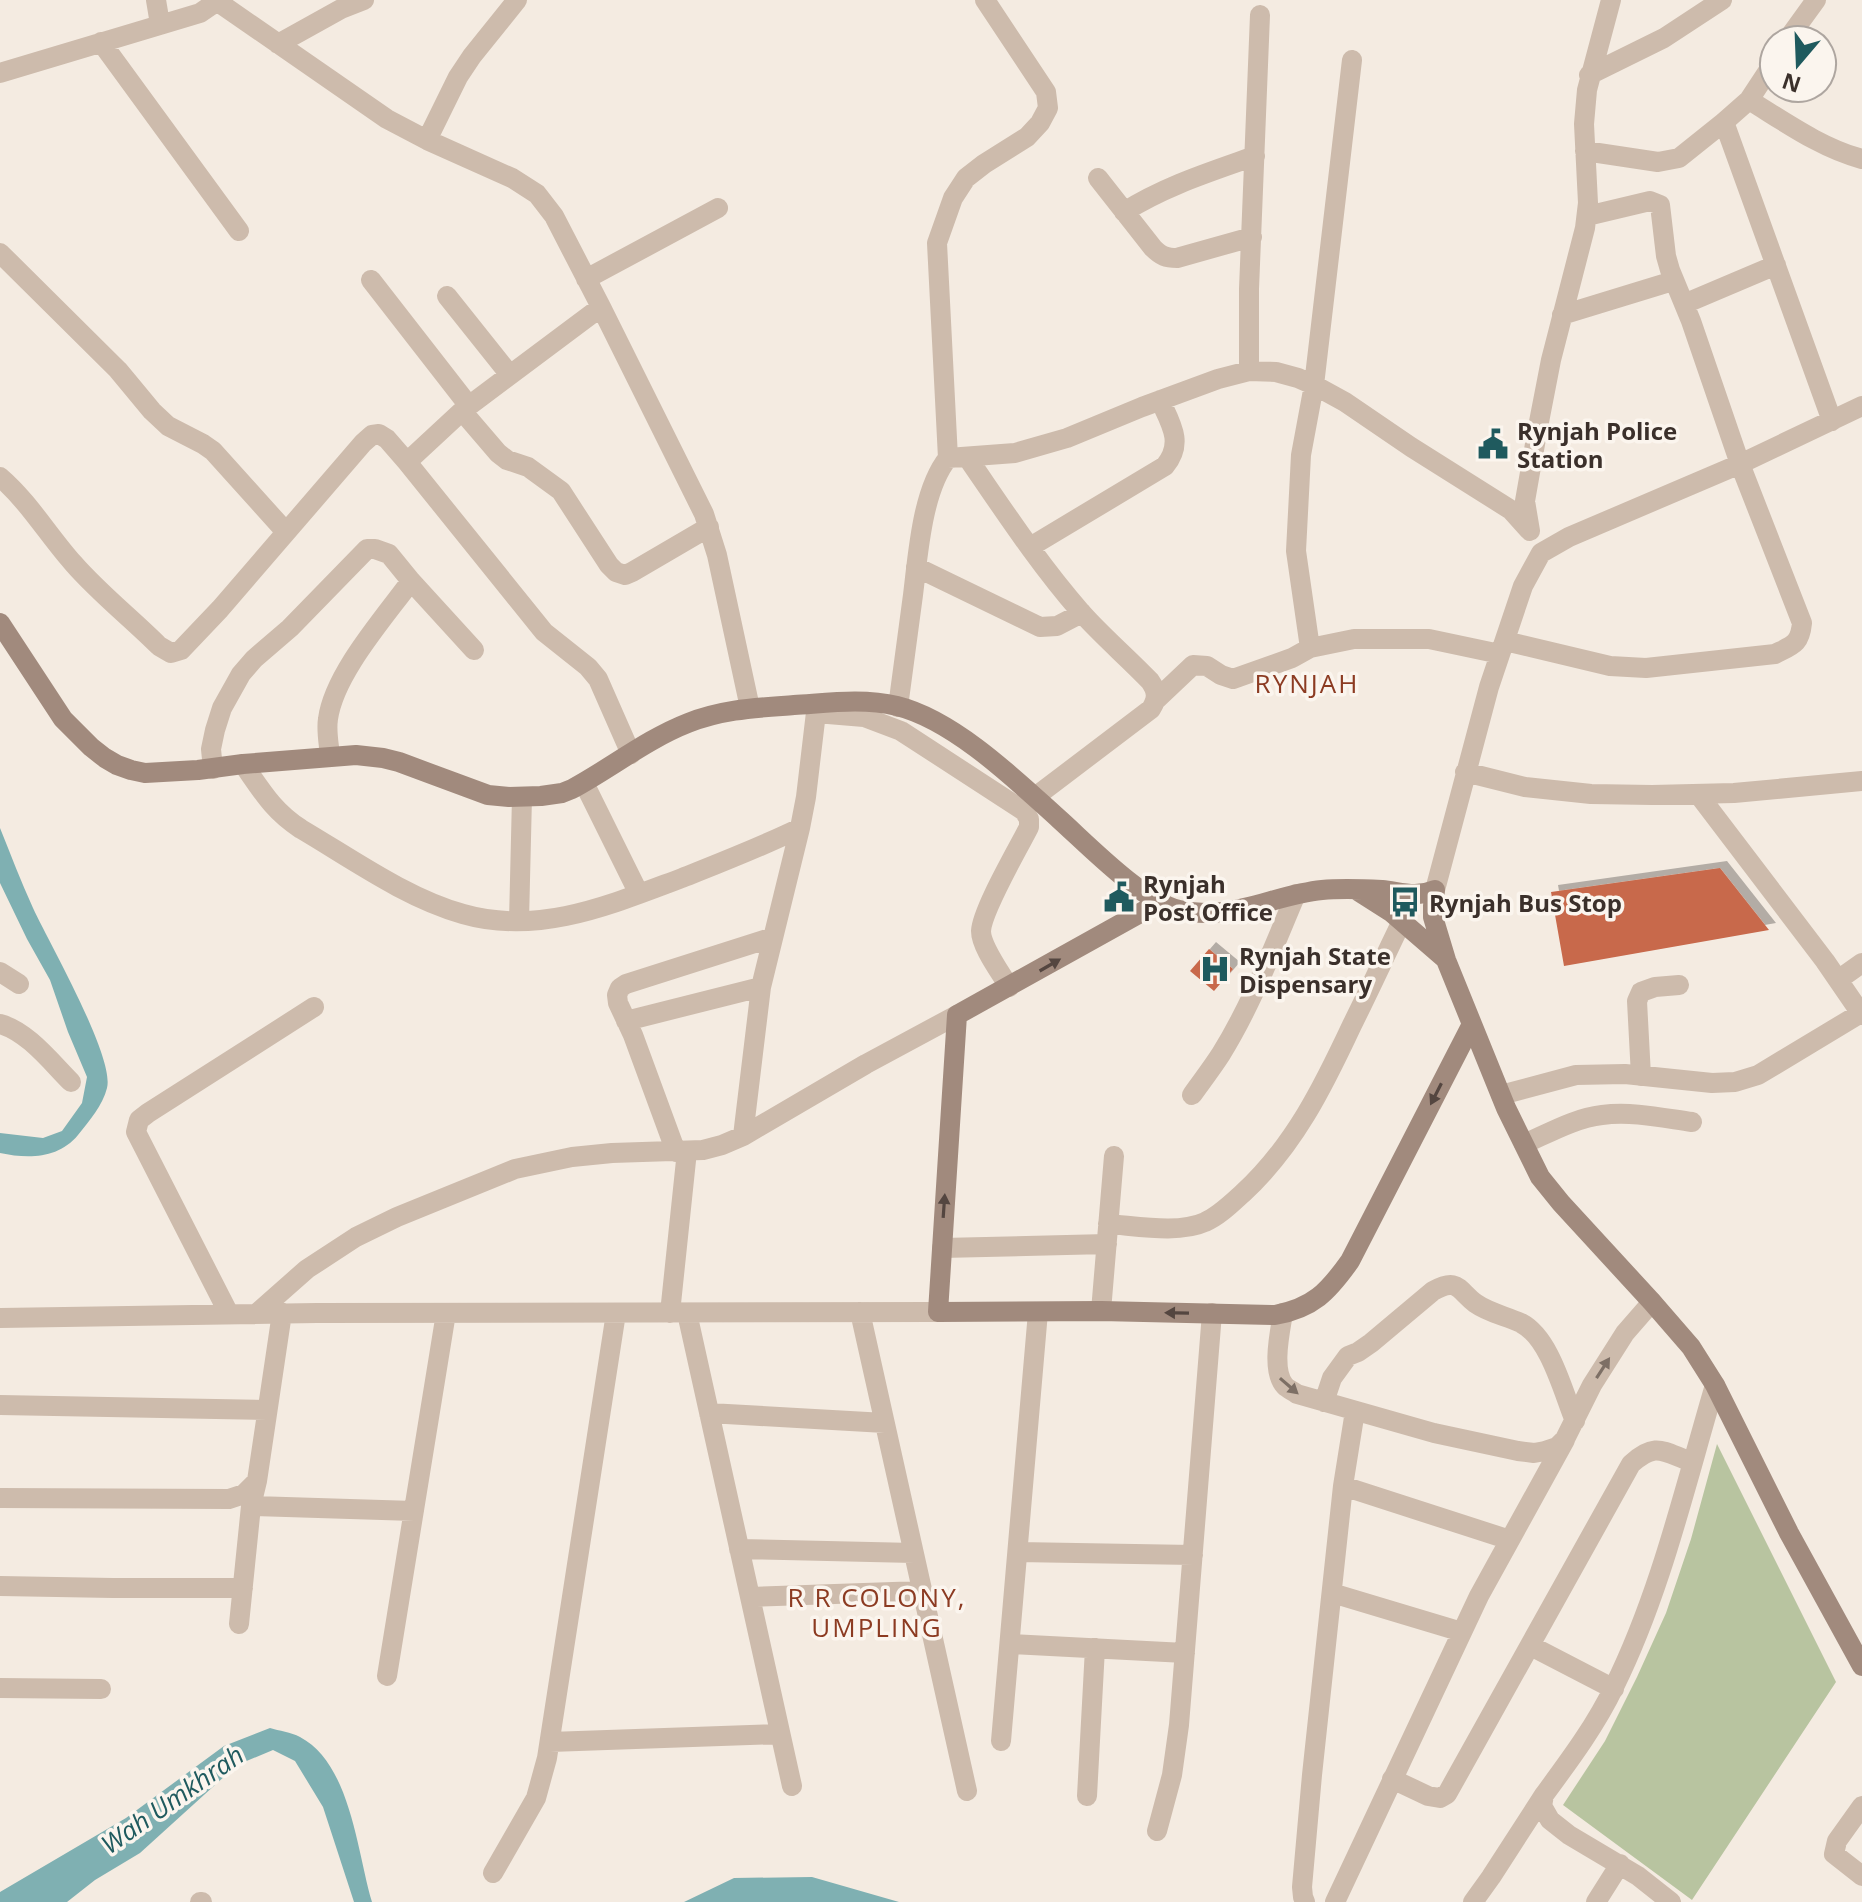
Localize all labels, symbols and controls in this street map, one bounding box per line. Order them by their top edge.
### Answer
north arrow [1758,24,1838,104]
text: N [1778,67,1805,101]
place label: Rynjah Police Station [1517,414,1677,475]
public building icon: Rynjah Police Station [1476,427,1510,461]
district label: RYNJAH [1255,665,1359,701]
place label: Rynjah Post Office [1143,867,1273,928]
public building icon: Rynjah Post Office [1102,880,1136,914]
bus stop icon: Rynjah Bus Stop [1388,885,1422,919]
place label: Rynjah Bus Stop [1429,886,1622,919]
place label: Rynjah State Dispensary [1239,939,1391,1000]
hospital icon: Rynjah State Dispensary [1198,952,1232,986]
one-way arrow [1038,958,1061,972]
one-way arrow [1430,1082,1443,1105]
one-way arrow [938,1193,951,1218]
one-way arrow [1164,1306,1189,1319]
one-way arrow [1596,1357,1611,1378]
one-way arrow [1279,1377,1299,1394]
district label: R R COLONY, UMPLING [788,1579,966,1645]
water label: Wah Umkhrah [93,1736,251,1862]

